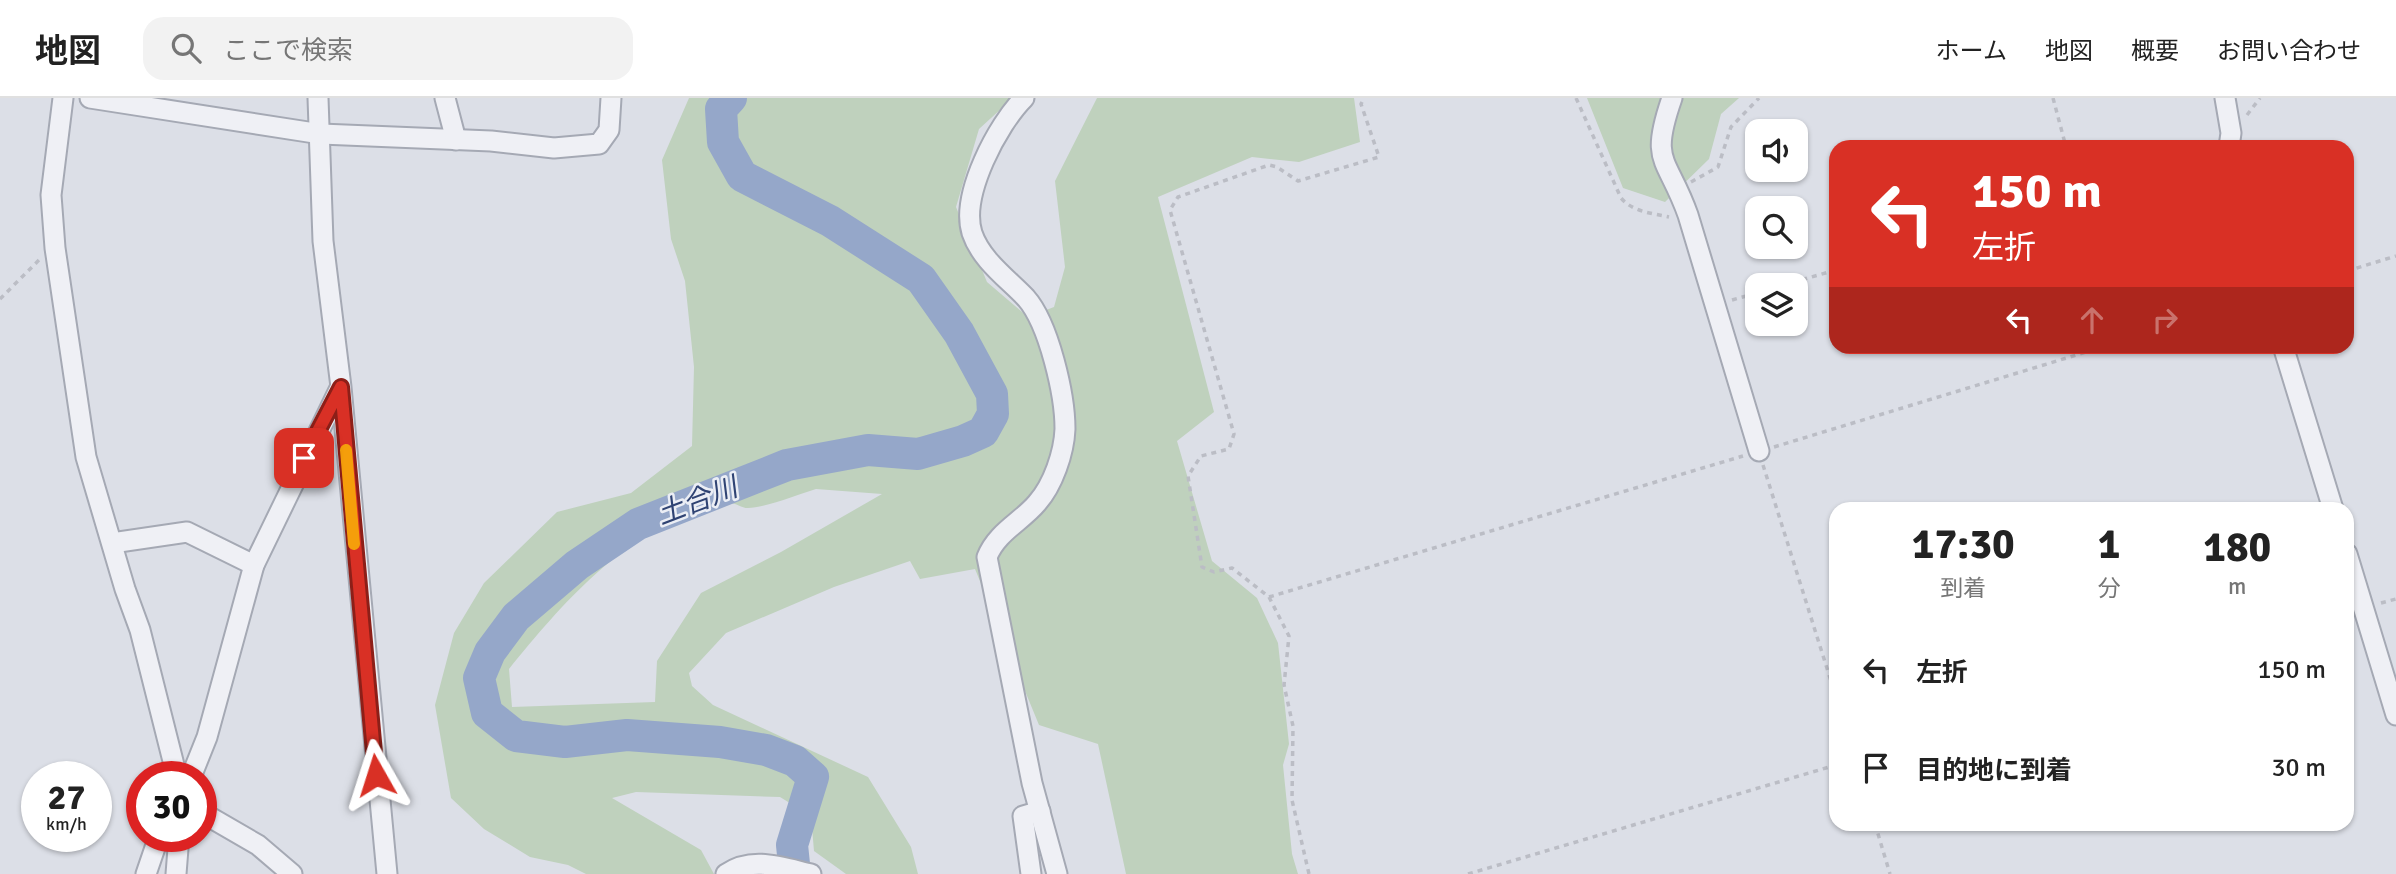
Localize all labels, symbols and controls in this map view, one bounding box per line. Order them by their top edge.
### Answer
search box [143,17,633,80]
icon: search [167,29,205,67]
text: 地図 [35,31,101,72]
text: ここで検索 [223,35,353,67]
text: ホーム [1936,36,2007,66]
text: 地図 [2045,36,2093,66]
text: 概要 [2131,36,2179,66]
text: お問い合わせ [2217,36,2361,66]
map controls [1745,119,1808,336]
button: sound [1745,119,1808,182]
text: 150 m [1972,161,2102,221]
icon: left [1857,168,1948,259]
button: search [1745,196,1808,259]
text: 左折 [1972,228,2036,267]
button: layers [1745,273,1808,336]
icon: left [2000,301,2038,339]
icon: ahead [2073,301,2111,339]
icon: right [2146,301,2184,339]
pin [274,428,334,488]
icon: arrive [285,439,323,477]
water label: 土合川 [652,469,745,532]
text: 17:30 [1912,519,2015,570]
text: 1 [2098,519,2120,570]
text: 180 [2203,522,2271,573]
text: m [2228,572,2246,601]
text: 到着 [1940,574,1986,603]
text: 分 [2098,574,2121,603]
icon: left [1857,651,1895,689]
text: 150 m [2257,654,2326,686]
text: 左折 [1916,657,1968,689]
position arrow [339,738,413,812]
icon: arrive [1857,749,1895,787]
text: 30 m [2271,752,2326,784]
text: 目的地に到着 [1916,755,2072,787]
speed limit sign: 30 [126,761,217,852]
text: 27 [48,776,85,819]
text: km/h [46,813,87,835]

